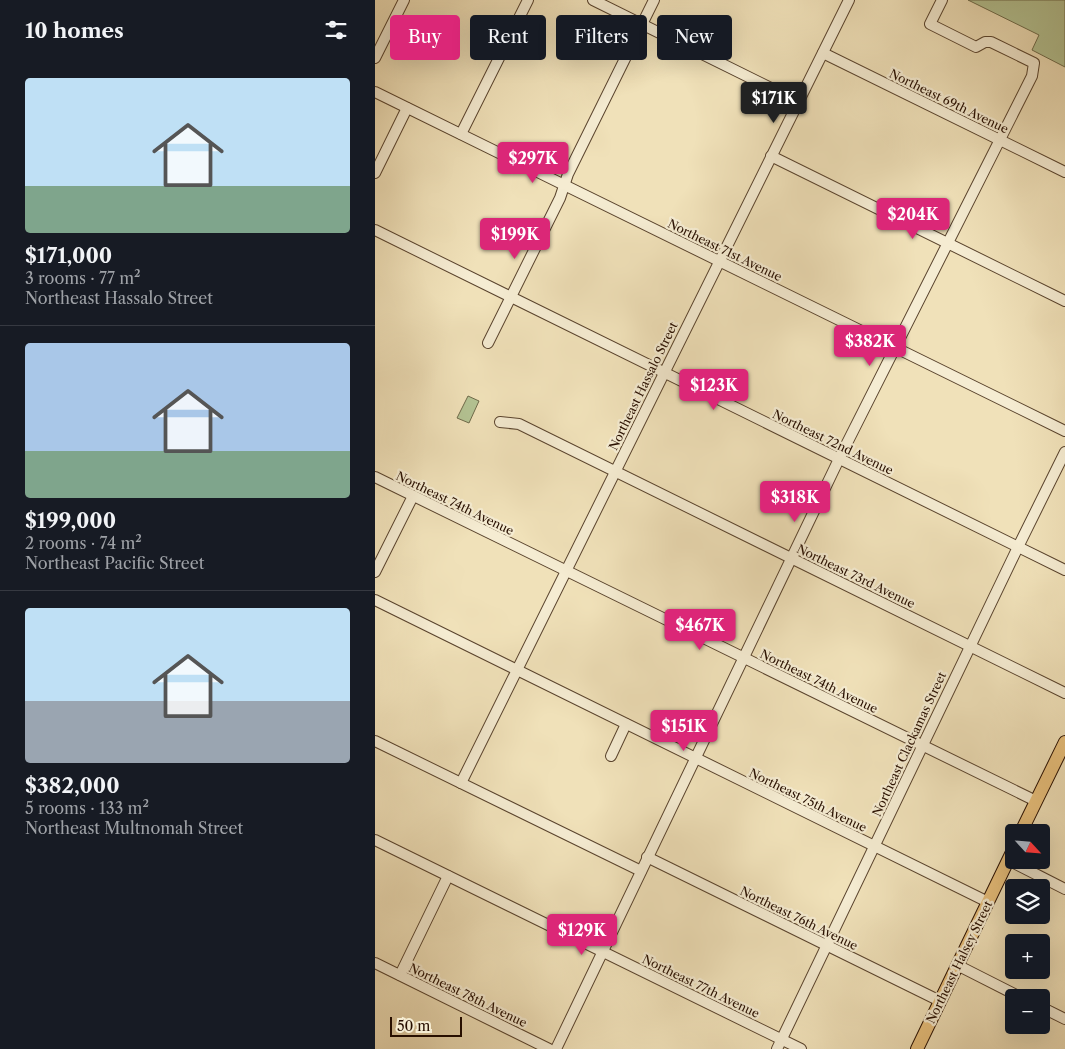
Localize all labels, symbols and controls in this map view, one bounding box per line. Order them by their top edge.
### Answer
chip: Buy [390,15,460,60]
chip: Rent [470,15,546,60]
chip: Filters [556,15,647,60]
chip: New [657,15,732,60]
icon: filters [322,16,350,44]
text: 10 homes [25,18,124,43]
street label: Northeast 69th Avenue [887,66,1011,136]
pin: $171K [739,82,809,124]
text: $171K [752,88,796,108]
icon: home [143,110,233,200]
pin: $297K [498,142,568,184]
text: $297K [508,148,558,168]
pin: $204K [878,198,948,240]
text: $204K [888,204,938,224]
street label: Northeast 71st Avenue [665,216,785,284]
pin: $199K [480,218,550,260]
text: $199K [491,224,539,244]
text: $171,000 [25,243,112,268]
text: 3 rooms · 77 m² [25,268,141,288]
text: Northeast Hassalo Street [25,288,213,308]
street label: Northeast Hassalo Street [605,319,681,453]
pin: $382K [835,324,905,367]
text: $382K [845,331,895,351]
pin: $123K [679,368,749,411]
text: $123K [690,375,738,395]
icon: home [143,376,233,466]
street label: Northeast 72nd Avenue [770,406,896,478]
street label: Northeast 74th Avenue [394,468,517,538]
pin: $318K [760,480,830,523]
text: $318K [771,487,819,507]
text: $199,000 [25,508,116,533]
text: 2 rooms · 74 m² [25,533,142,553]
street label: Northeast 73rd Avenue [795,541,918,611]
text: Northeast Pacific Street [25,553,204,573]
pin: $467K [665,608,735,651]
text: $467K [676,615,724,635]
icon: home [143,641,233,731]
street label: Northeast 74th Avenue [758,646,881,716]
street label: Northeast Clackamas Street [869,669,949,819]
pin: $151K [649,710,719,752]
text: $151K [662,716,706,736]
street label: Northeast 75th Avenue [747,765,869,835]
text: $382,000 [25,773,120,798]
text: 5 rooms · 133 m² [25,798,149,818]
text: Northeast Multnomah Street [25,818,243,838]
north arrow [1005,824,1050,869]
map controls [1005,824,1050,1034]
button: layers [1005,879,1050,924]
street label: Northeast 76th Avenue [738,883,861,953]
street label: Northeast Halsey Street [923,897,996,1026]
pin: $129K [547,914,617,956]
text: $129K [558,920,606,940]
button: + [1005,934,1050,979]
street label: Northeast 77th Avenue [640,951,762,1021]
street label: Northeast 78th Avenue [406,960,530,1030]
button: − [1005,989,1050,1034]
scale bar [390,1014,463,1037]
text: 50 m [397,1017,430,1035]

